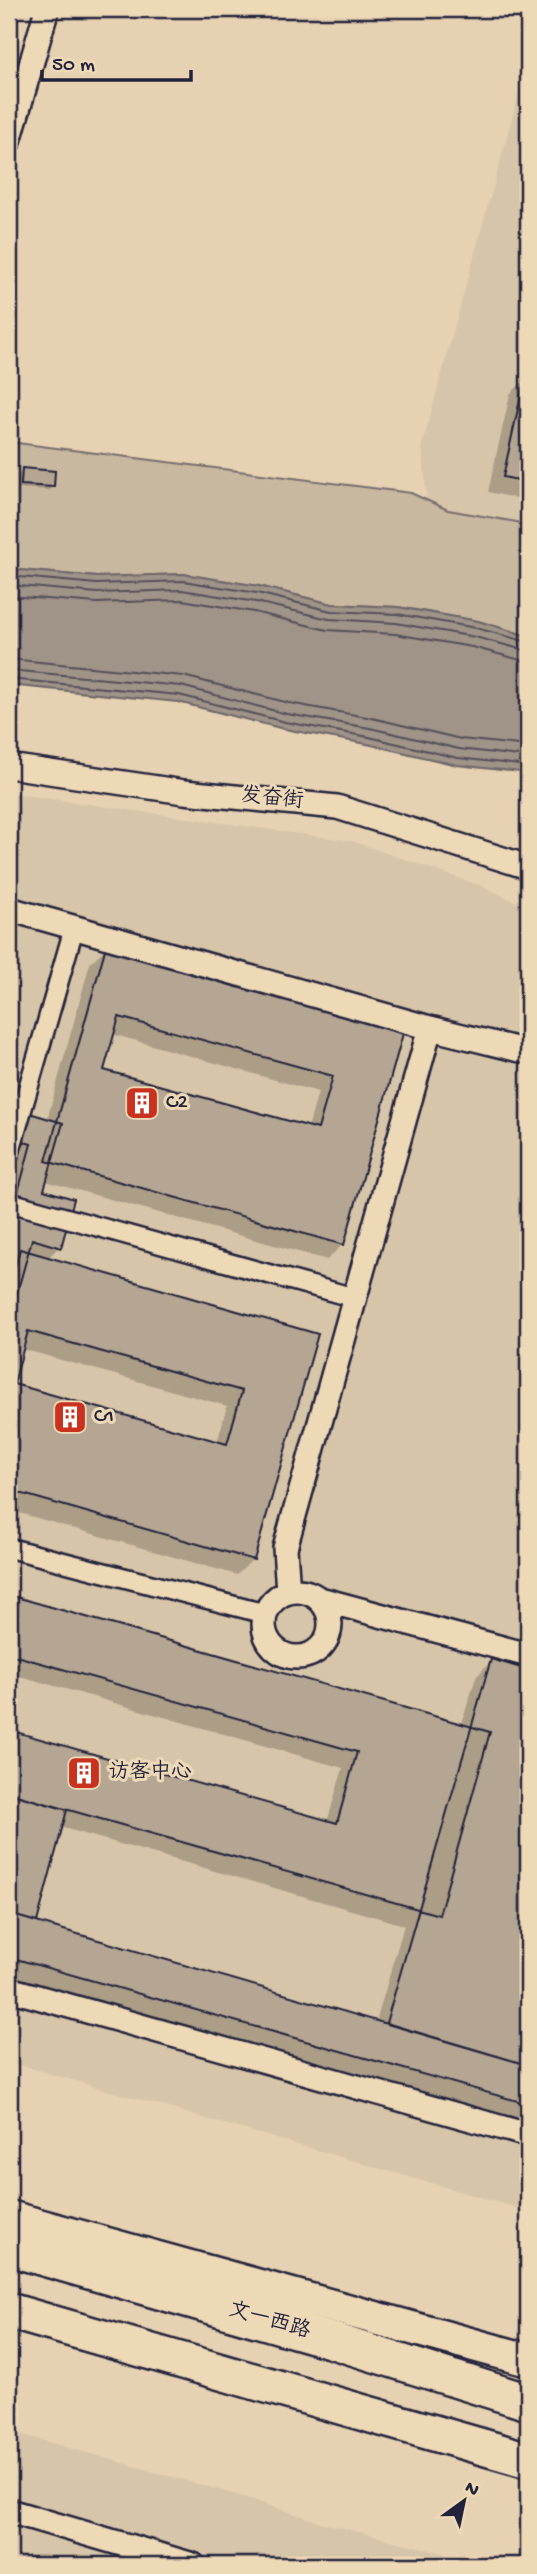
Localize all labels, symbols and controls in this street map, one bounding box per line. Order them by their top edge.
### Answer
scale bar [42,38,191,82]
text: 50 m [52,54,95,79]
street label: 发奋街 [239,782,305,816]
building icon: C2 [123,1084,161,1122]
place label: C2 [166,1091,188,1116]
building icon: C1 [51,1398,89,1436]
place label: C1 [94,1405,114,1430]
building icon: 访客中心 [65,1754,103,1792]
place label: 访客中心 [108,1759,192,1786]
street label: 文一西路 [225,2296,313,2346]
north arrow [428,2466,498,2536]
text: N [460,2477,483,2503]

